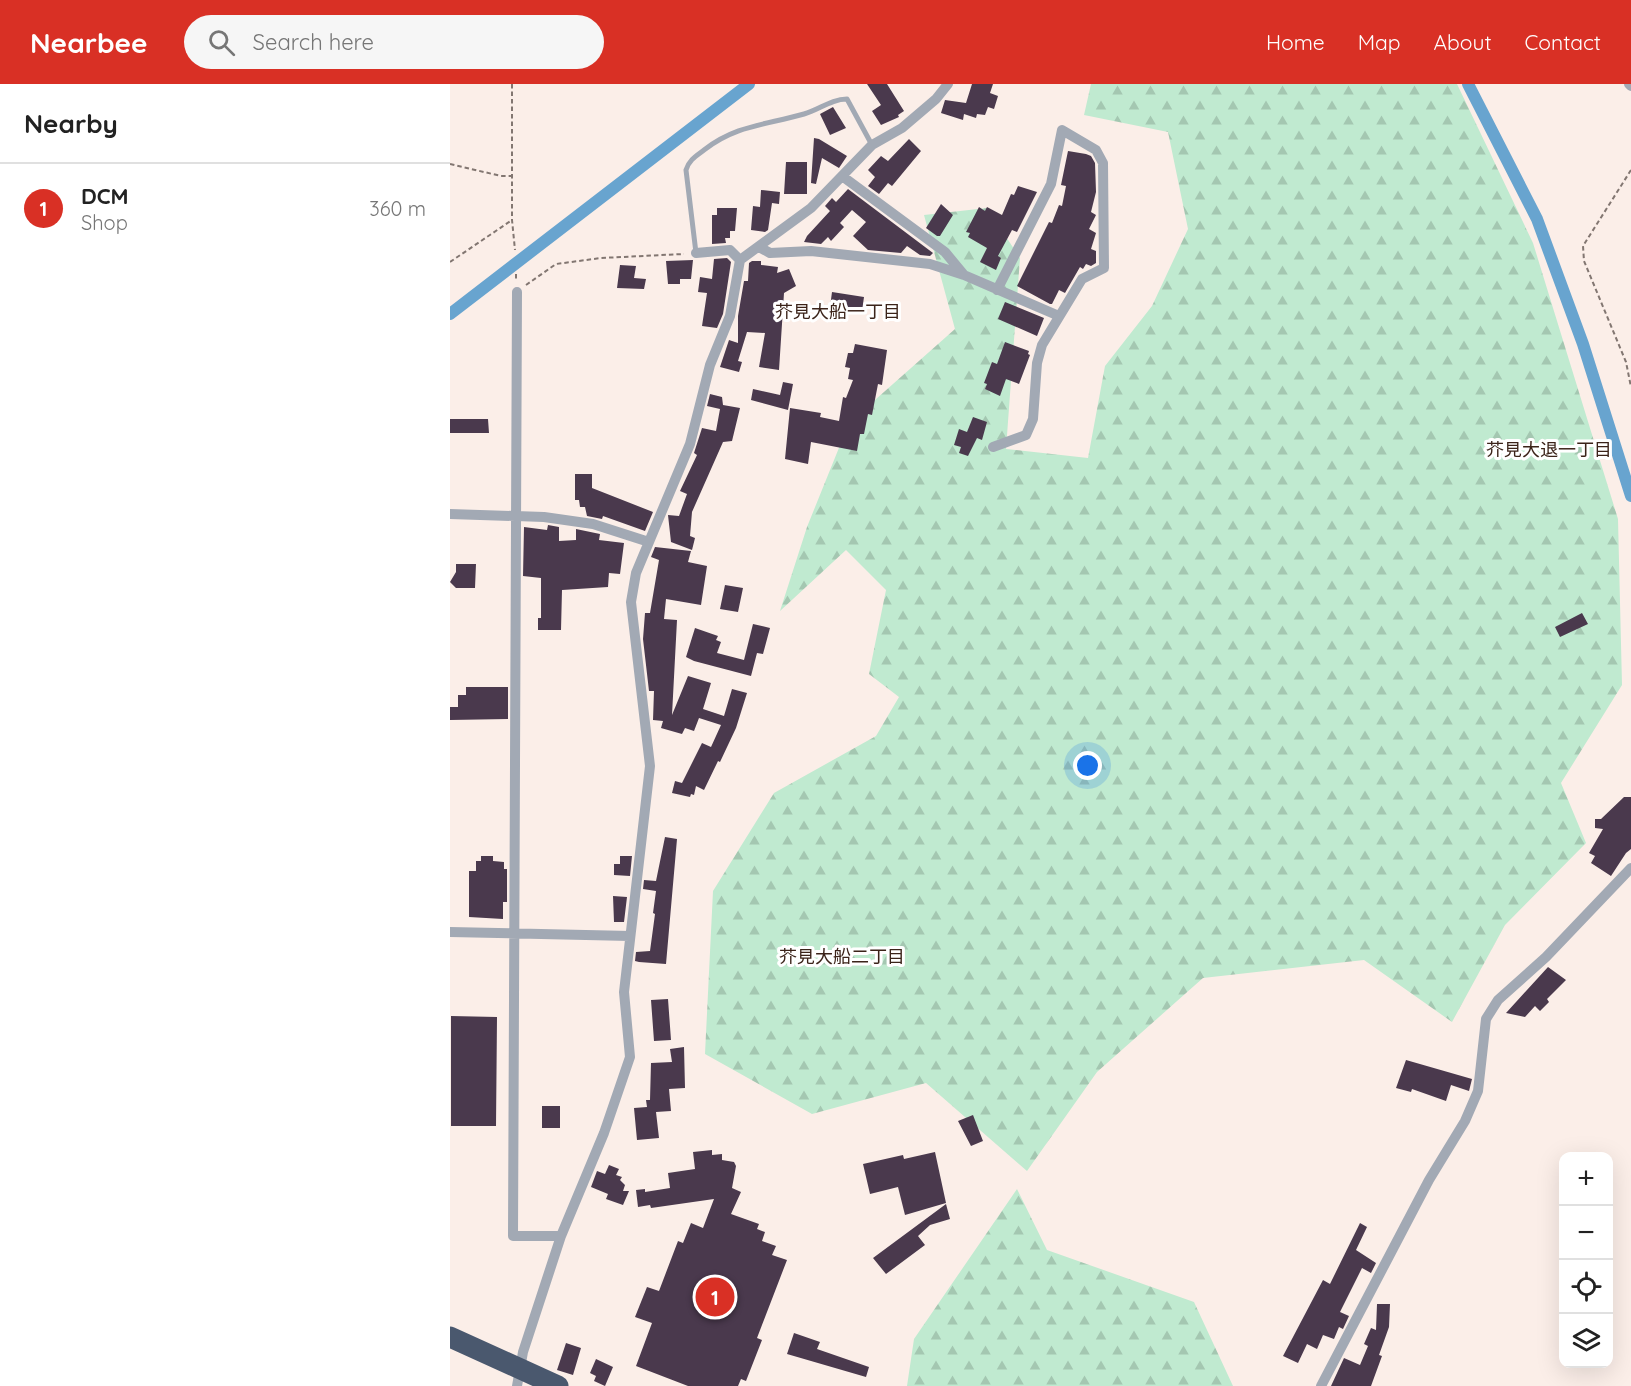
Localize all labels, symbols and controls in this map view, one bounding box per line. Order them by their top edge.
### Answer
search box [184,15,604,69]
text: Nearbee [30,25,148,60]
icon: search [205,26,238,59]
text: Search here [253,28,374,56]
text: Home [1266,29,1325,55]
text: Map [1358,29,1401,55]
text: About [1434,29,1492,55]
text: Contact [1525,29,1601,55]
text: Nearby [24,107,118,140]
text: DCM [81,182,129,210]
text: 1 [40,196,47,221]
text: 360 m [369,196,426,221]
text: Shop [81,210,128,235]
district label: 芥見大船一丁目 [775,300,901,323]
district label: 芥見大退一丁目 [1486,438,1612,461]
your location [1073,751,1102,780]
district label: 芥見大船二丁目 [779,945,905,968]
map controls [1559,1152,1613,1368]
button: + [1559,1152,1613,1206]
button: − [1559,1206,1613,1260]
button: locate [1559,1260,1613,1314]
pin: 1 [696,1274,734,1320]
button: layers [1559,1314,1613,1368]

